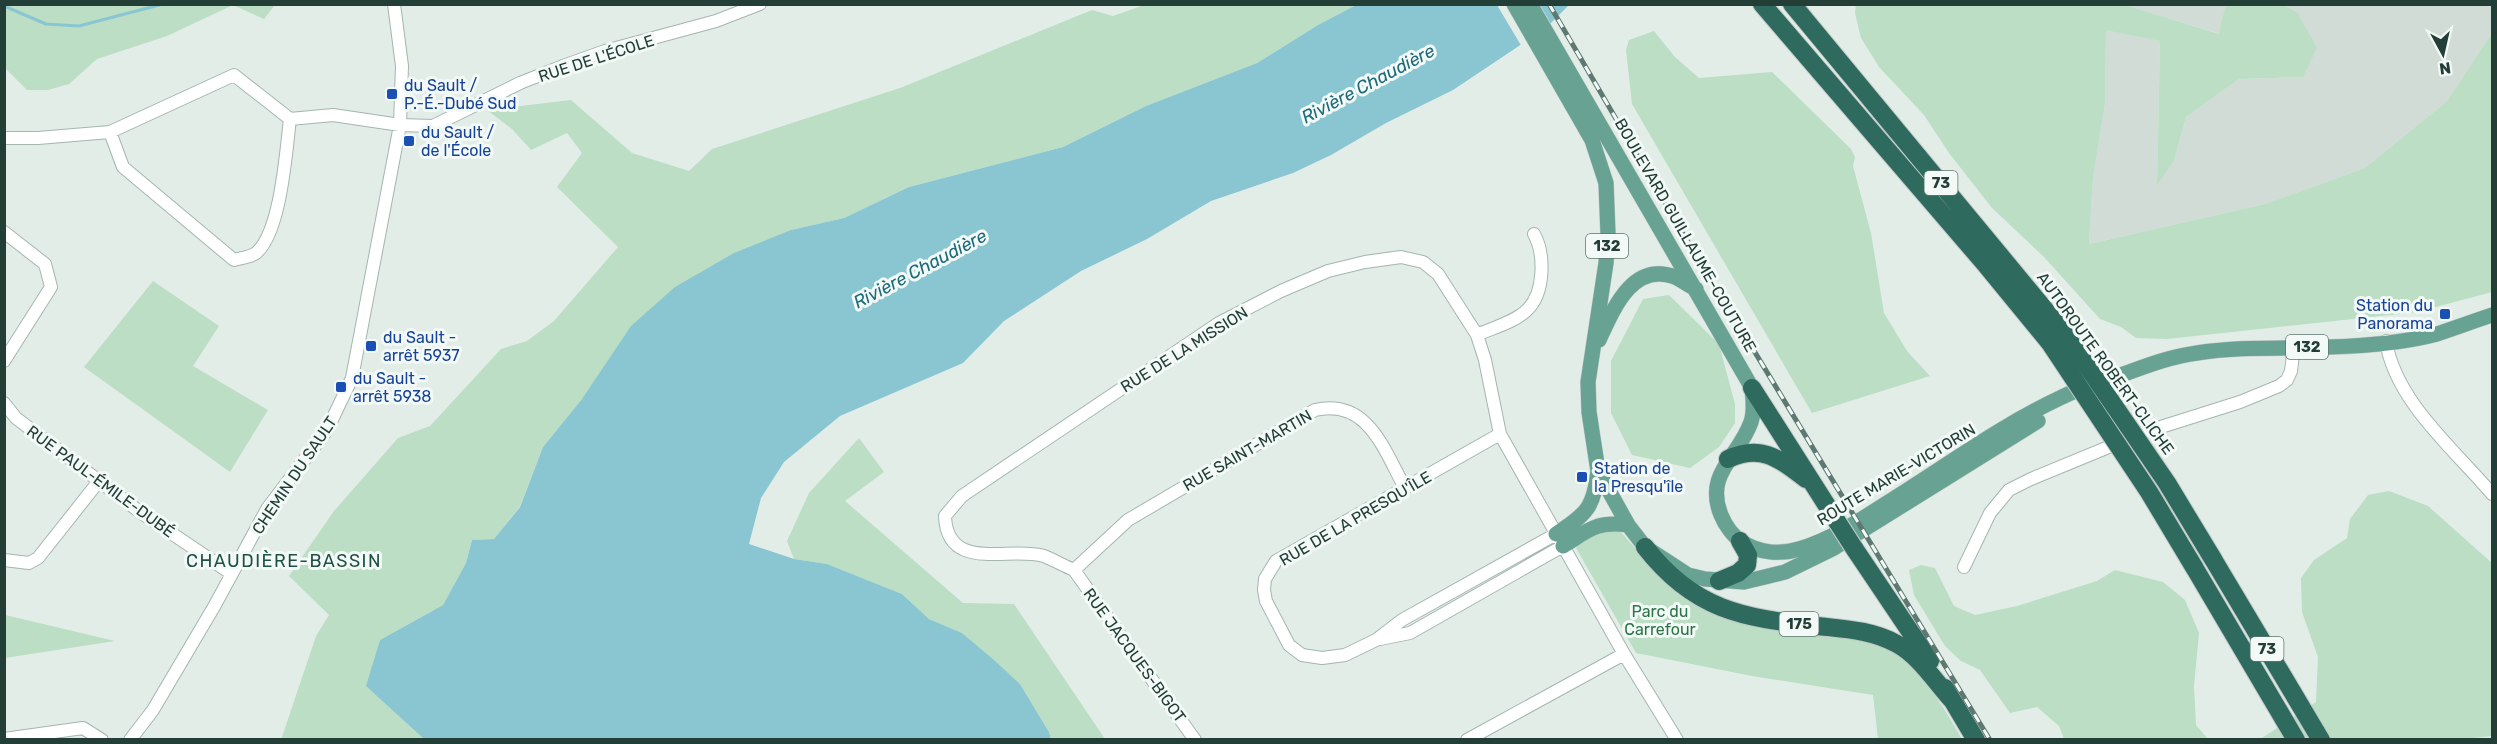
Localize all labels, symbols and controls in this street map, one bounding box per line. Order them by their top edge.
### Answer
north arrow [2413,24,2473,84]
street label: RUE DE L'ÉCOLE [536,31,656,86]
water label: Rivière Chaudière [1297,40,1439,128]
text: N [2438,58,2452,79]
place label: du Sault / P.-É.-Dubé Sud [404,76,517,113]
marker: du Sault / P.-É.-Dubé Sud [385,87,399,101]
street label: BOULEVARD GUILLAUME-COUTURE [1611,115,1760,355]
place label: du Sault / de l'École [421,123,495,160]
marker: du Sault / de l'École [402,134,416,148]
road number: 73 [1924,171,1958,195]
water label: Rivière Chaudière [849,225,991,313]
road number: 132 [1586,234,1628,258]
street label: AUTOROUTE ROBERT-CLICHE [2033,268,2178,458]
place label: Station du Panorama [2356,296,2433,333]
street label: RUE DE LA MISSION [1117,303,1251,396]
marker: Station du Panorama [2438,307,2452,321]
place label: du Sault - arrêt 5937 [383,328,460,365]
road number: 132 [2286,335,2328,359]
marker: du Sault - arrêt 5937 [364,339,378,353]
place label: du Sault - arrêt 5938 [353,369,431,406]
marker: du Sault - arrêt 5938 [334,380,348,394]
street label: RUE SAINT-MARTIN [1179,406,1315,495]
street label: CHEMIN DU SAULT [248,413,341,538]
street label: ROUTE MARIE-VICTORIN [1814,420,1979,529]
street label: RUE PAUL-ÉMILE-DUBÉ [23,421,178,541]
place label: Station de la Presqu'île [1594,459,1683,496]
street label: RUE DE LA PRESQU'ÎLE [1276,467,1435,570]
marker: Station de la Presqu'île [1575,470,1589,484]
district label: CHAUDIÈRE-BASSIN [186,550,382,572]
street label: RUE JACQUES-BIGOT [1079,584,1190,726]
park label: Parc du Carrefour [1624,602,1696,639]
road number: 175 [1780,612,1818,636]
road number: 73 [2250,637,2284,661]

